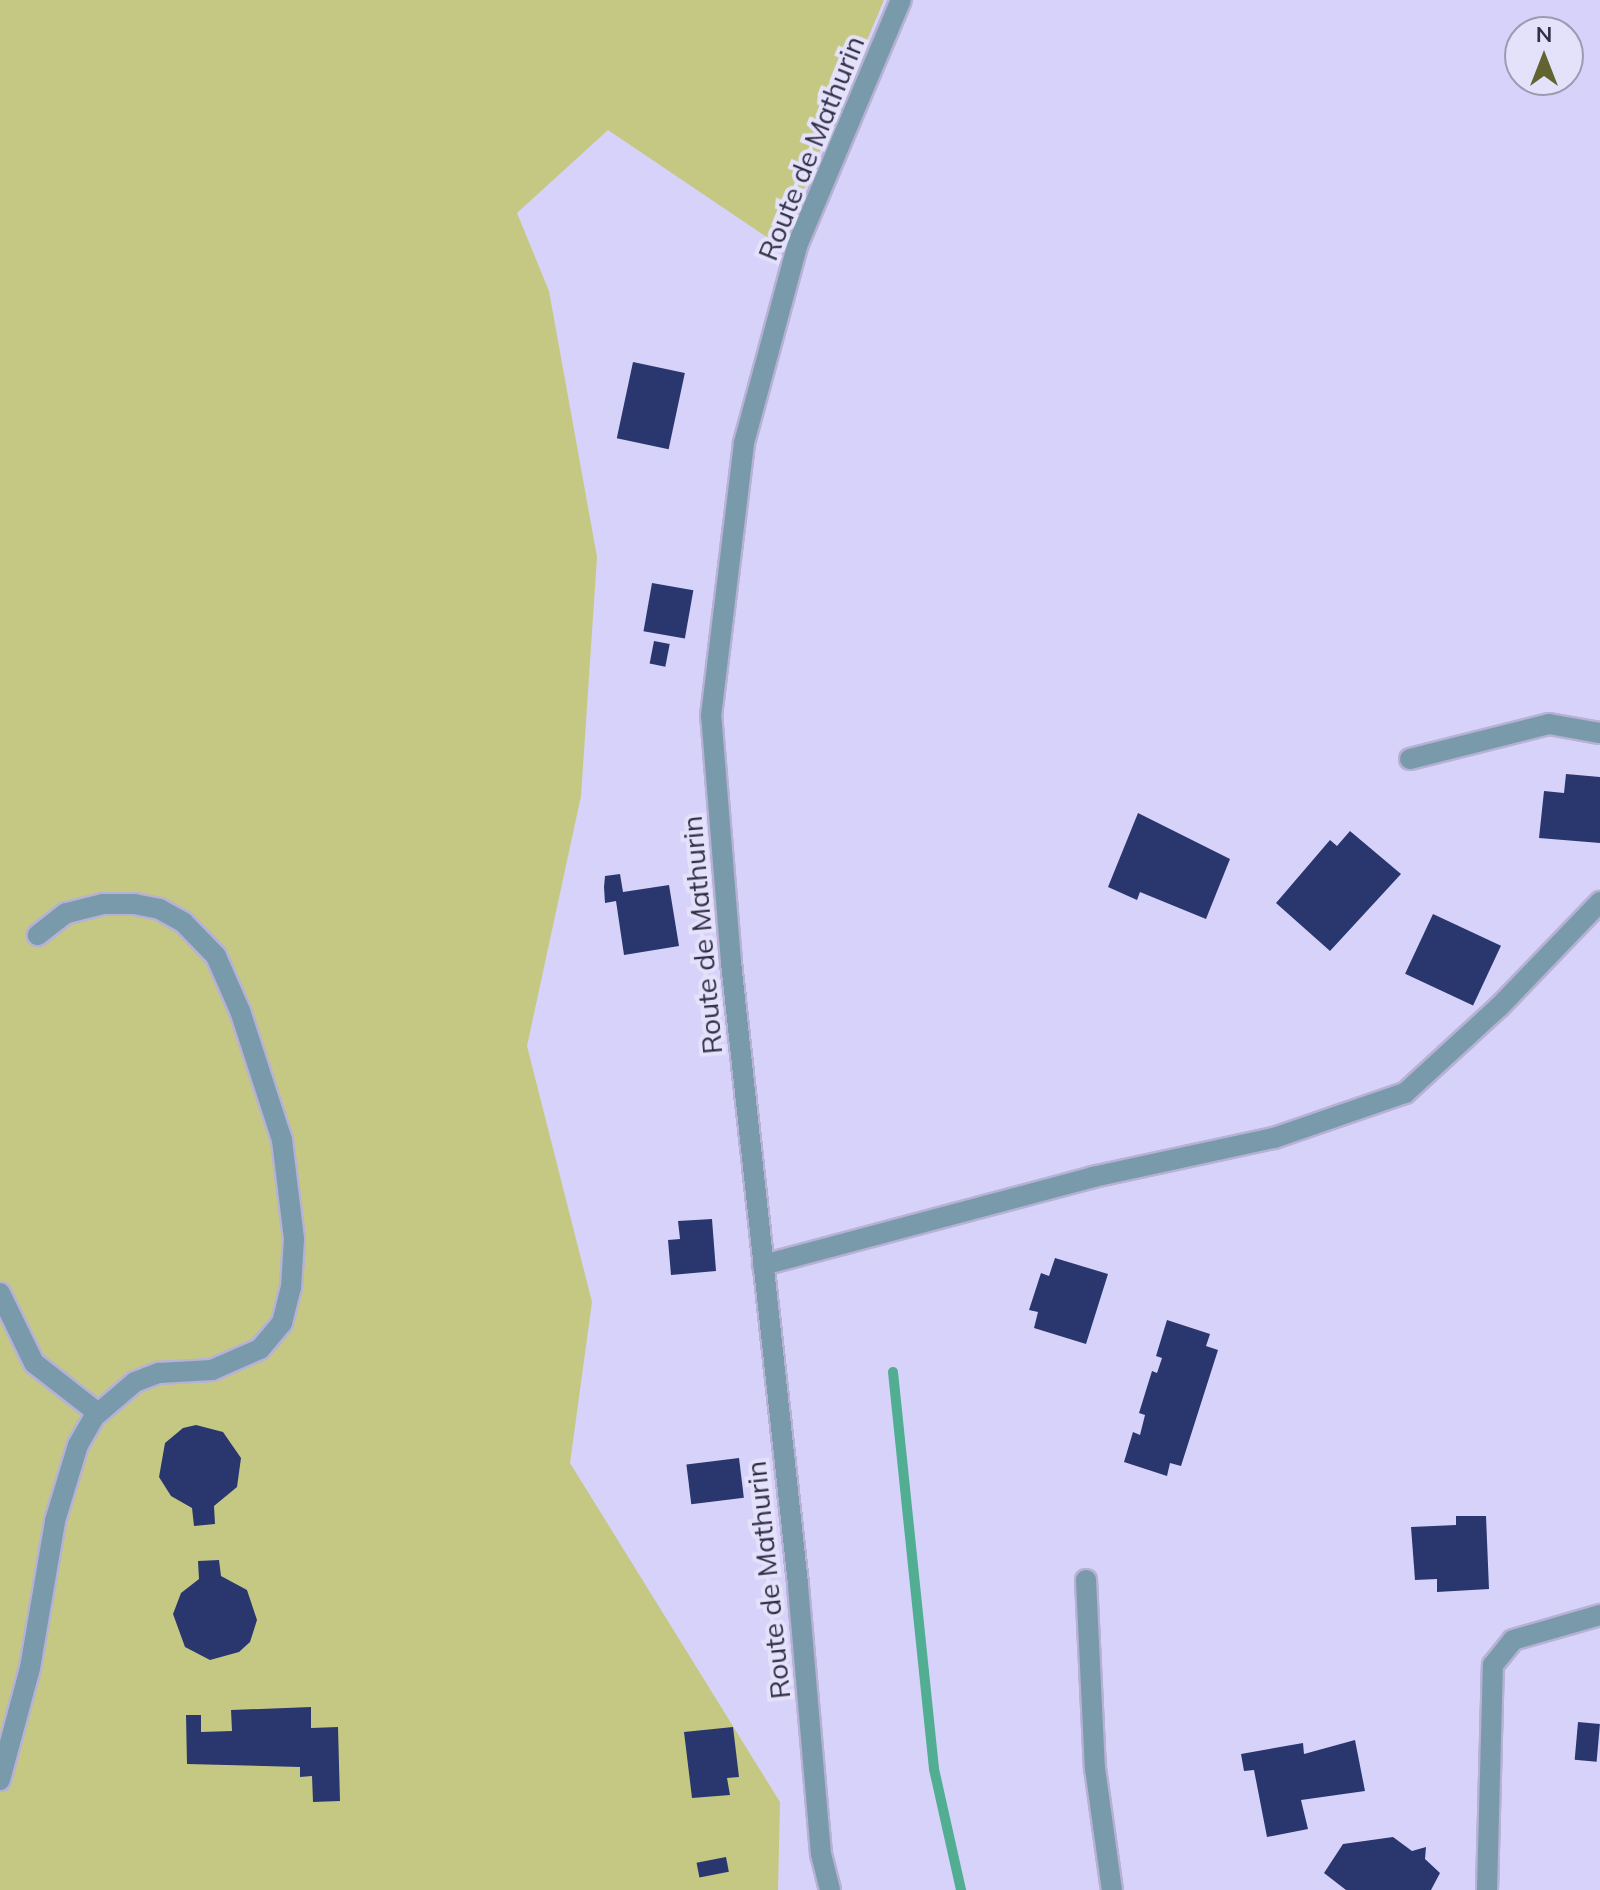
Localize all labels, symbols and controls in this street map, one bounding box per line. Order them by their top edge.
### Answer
north arrow [1504,16,1584,96]
text: N [1536,20,1552,48]
street label: Route de Mathurin [751,31,871,265]
street label: Route de Mathurin [675,814,729,1056]
street label: Route de Mathurin [739,1459,797,1701]

